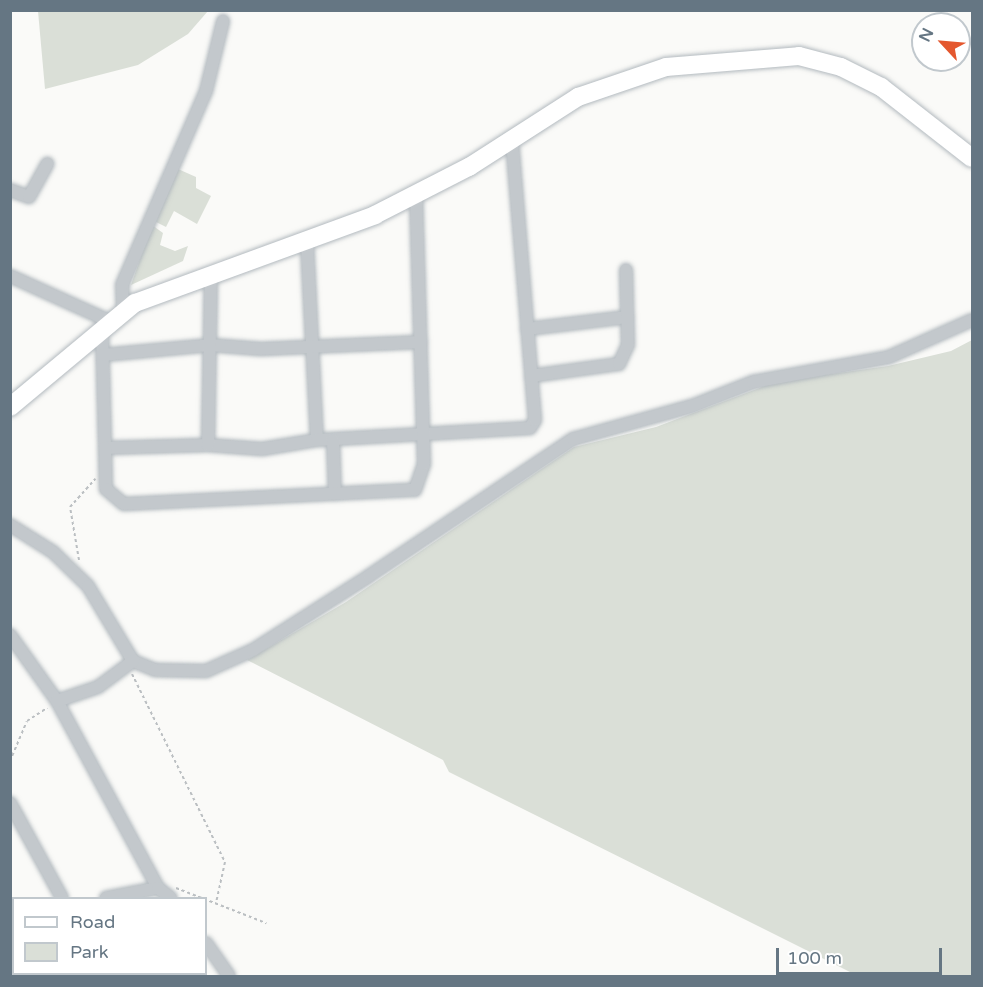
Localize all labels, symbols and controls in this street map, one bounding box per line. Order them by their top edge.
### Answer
north arrow [911,12,971,72]
text: N [915,25,938,45]
legend [12,897,207,975]
text: Road [70,911,115,933]
scale bar [779,936,946,974]
text: Park [70,941,108,963]
text: 100 m [787,947,842,969]

